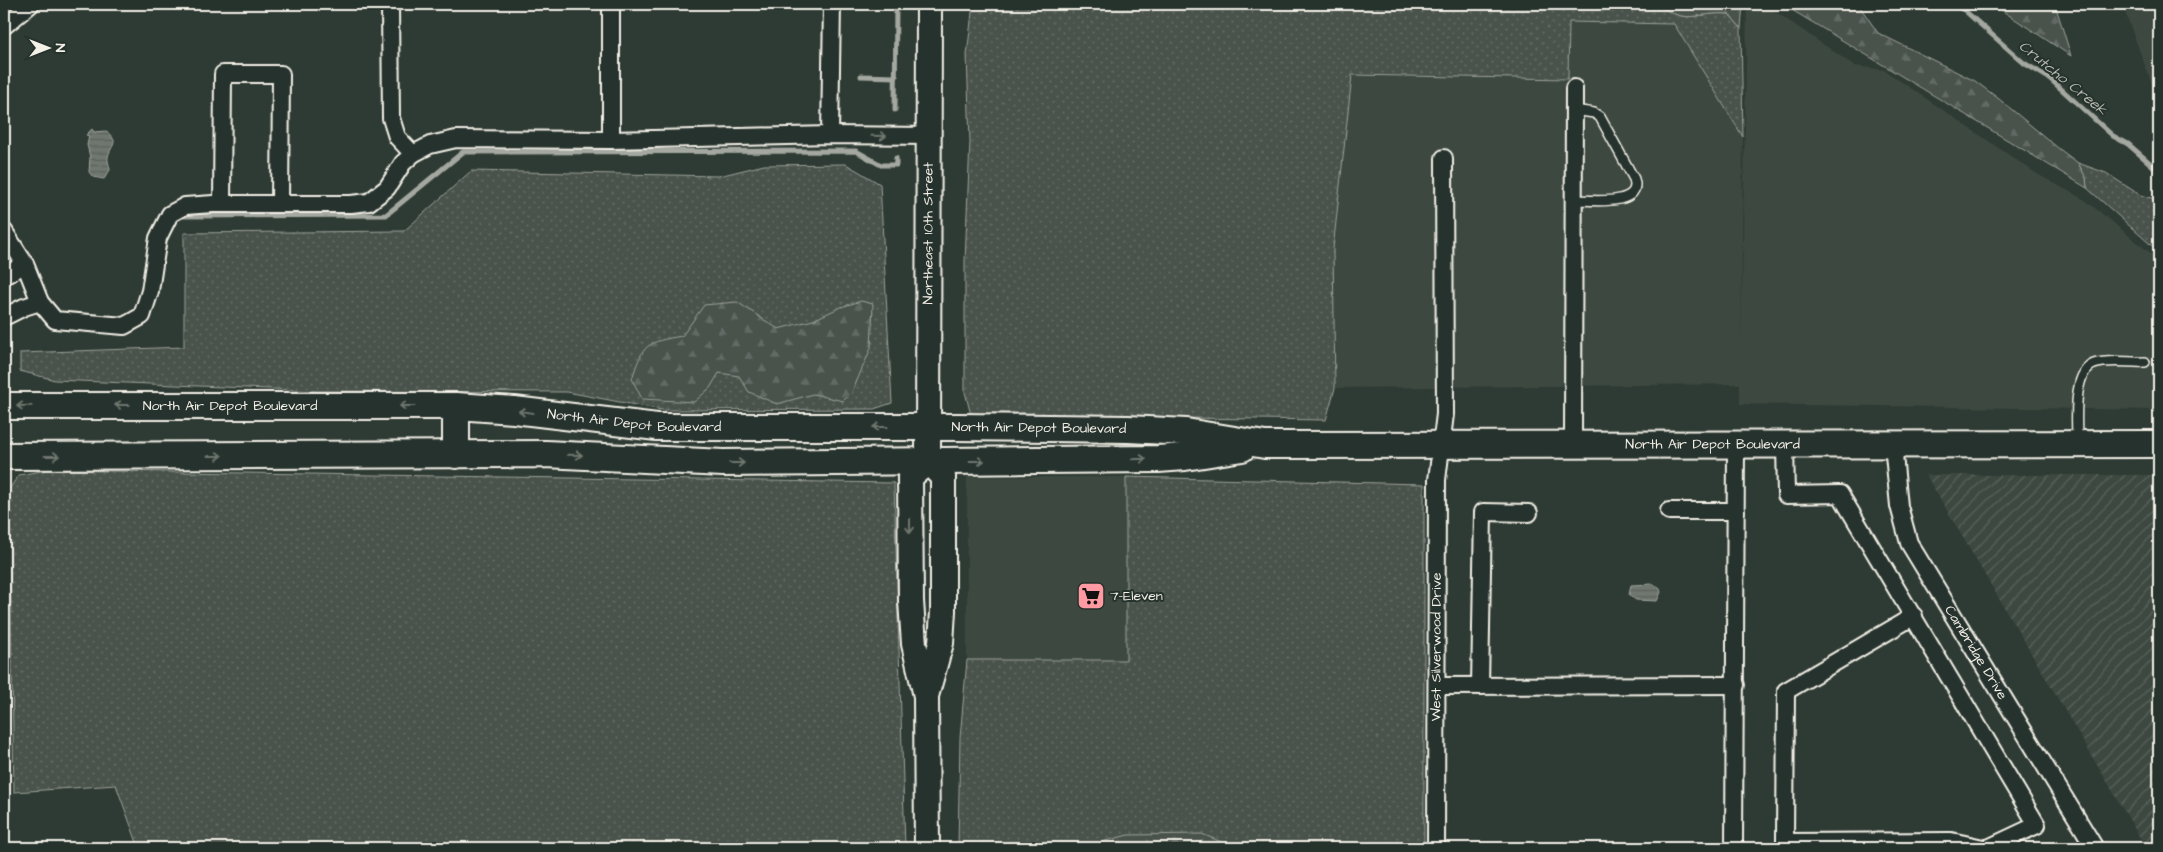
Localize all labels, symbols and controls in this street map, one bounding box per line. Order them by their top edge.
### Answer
north arrow [22,22,72,72]
water label: Crutcho Creek [2014,36,2112,121]
text: N [50,44,70,53]
one-way arrow [870,131,887,141]
street label: Northeast 10th Street [918,162,939,304]
street label: North Air Depot Boulevard [143,396,317,416]
one-way arrow [114,400,130,410]
one-way arrow [17,401,33,411]
one-way arrow [399,401,416,411]
street label: North Air Depot Boulevard [546,404,721,437]
one-way arrow [518,406,534,416]
street label: North Air Depot Boulevard [952,417,1126,439]
one-way arrow [872,422,888,432]
street label: North Air Depot Boulevard [1625,434,1800,455]
one-way arrow [566,450,583,460]
one-way arrow [44,451,60,461]
one-way arrow [206,451,223,461]
one-way arrow [1131,455,1147,464]
one-way arrow [968,456,985,466]
one-way arrow [729,458,745,468]
one-way arrow [905,518,915,534]
street label: West Silverwood Drive [1426,572,1447,721]
supermarket icon: 7-Eleven [1076,581,1106,611]
place label: 7-Eleven [1110,586,1163,606]
street label: Cambridge Drive [1939,602,2012,704]

